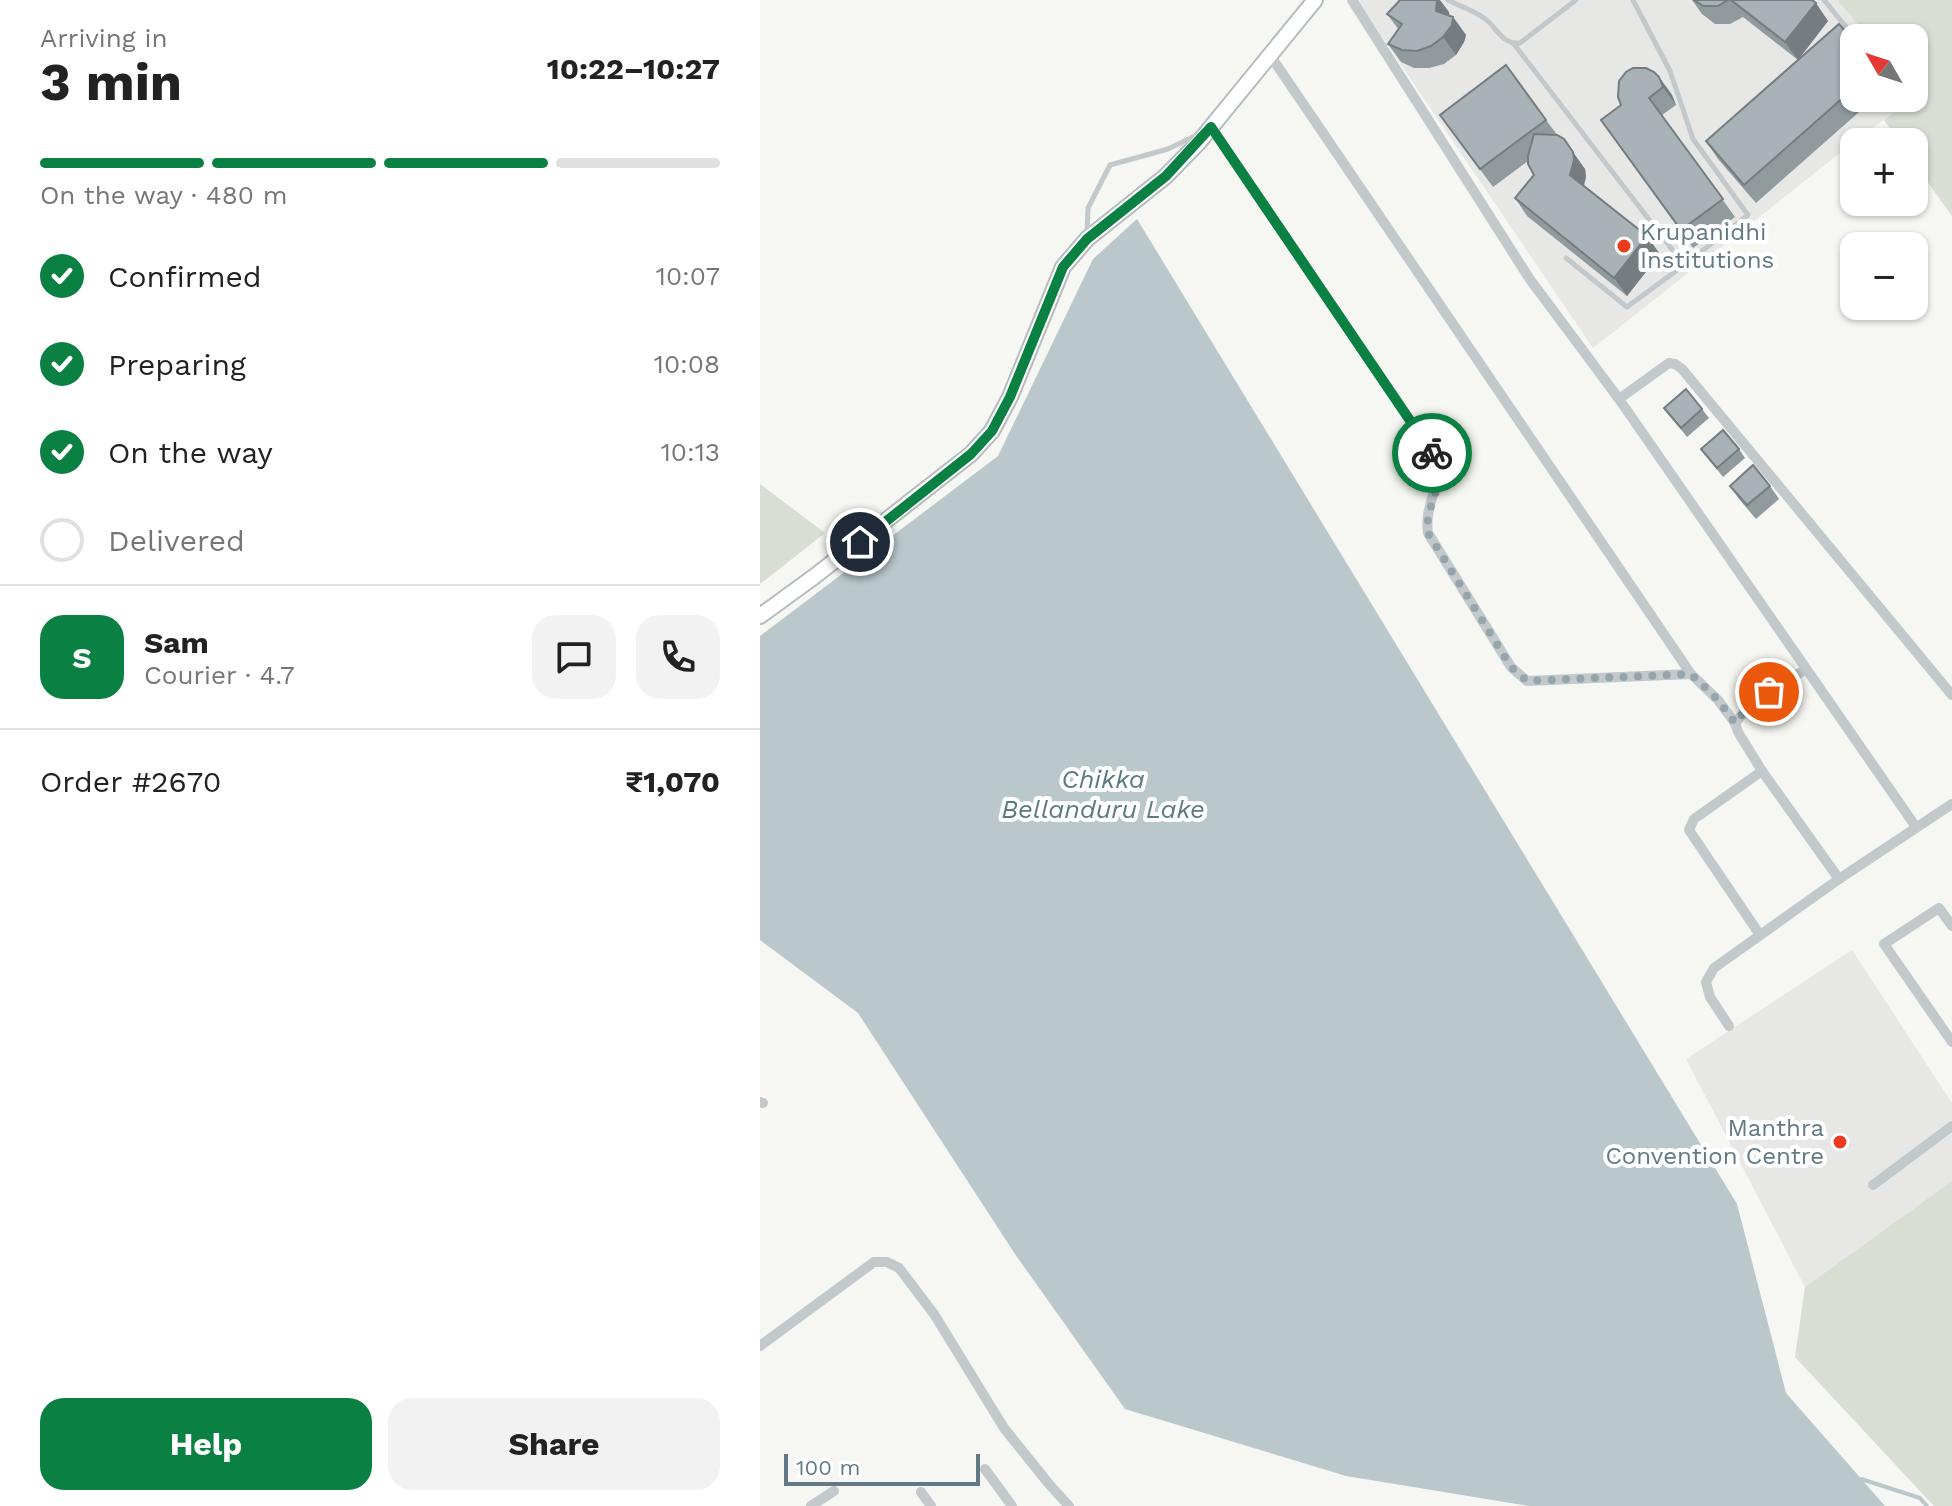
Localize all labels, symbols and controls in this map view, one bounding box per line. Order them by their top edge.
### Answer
text: Arriving in [40,23,168,53]
north arrow [1840,24,1928,112]
map controls [1840,24,1928,320]
text: 10:22–10:27 [547,51,720,86]
text: 3 min [40,52,182,113]
button: + [1840,128,1928,216]
text: On the way · 480 m [40,180,288,210]
place label: Krupanidhi Institutions [1640,218,1774,274]
button: − [1840,232,1928,320]
marker: Krupanidhi Institutions [1615,237,1633,255]
icon: check [40,254,84,298]
text: Confirmed [108,259,262,294]
text: 10:07 [656,261,720,291]
icon: check [40,342,84,386]
text: Preparing [108,347,246,382]
text: 10:08 [654,349,720,379]
courier [1392,413,1472,493]
icon: check [40,430,84,474]
icon: bike [1410,431,1454,475]
text: On the way [108,435,273,470]
text: 10:13 [661,437,720,467]
pin [826,508,894,576]
icon: home [838,520,882,564]
text: Delivered [108,523,245,558]
button: chat [532,615,616,699]
button: phone [636,615,720,699]
text: Sam [144,625,209,660]
text: S [72,640,92,675]
pin [1735,658,1803,726]
text: Courier · 4.7 [144,660,294,690]
icon: bag [1747,670,1791,714]
text: Order #2670 [40,764,221,799]
text: ₹1,070 [625,764,720,799]
water label: Chikka Bellanduru Lake [1001,764,1205,824]
place label: Manthra Convention Centre [1605,1114,1824,1170]
marker: Manthra Convention Centre [1831,1133,1849,1151]
button: Help [40,1398,372,1490]
button: Share [388,1398,720,1490]
scale bar [784,1450,980,1486]
text: 100 m [796,1455,860,1480]

